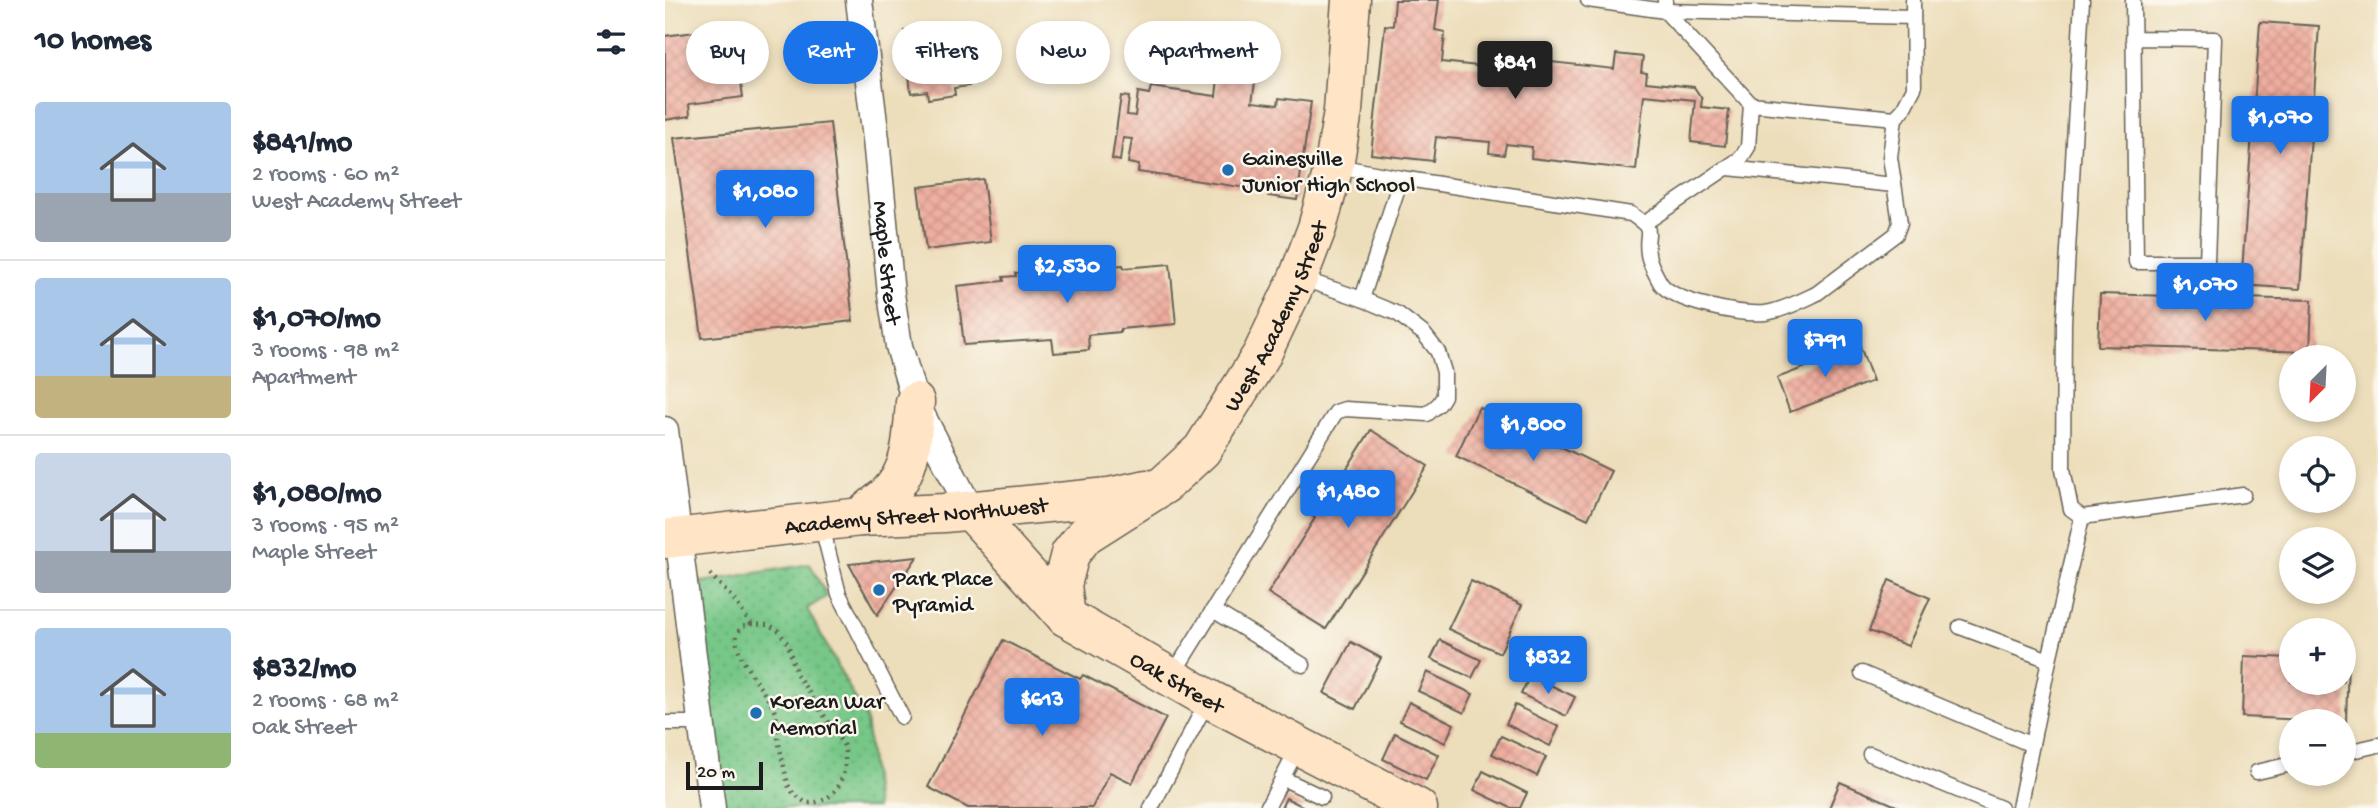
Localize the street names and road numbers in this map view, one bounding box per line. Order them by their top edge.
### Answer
street label: Maple Street [865,200,906,328]
street label: West Academy Street [1219,217,1336,417]
street label: Academy Street Northwest [783,493,1050,543]
street label: Oak Street [1124,647,1229,722]

